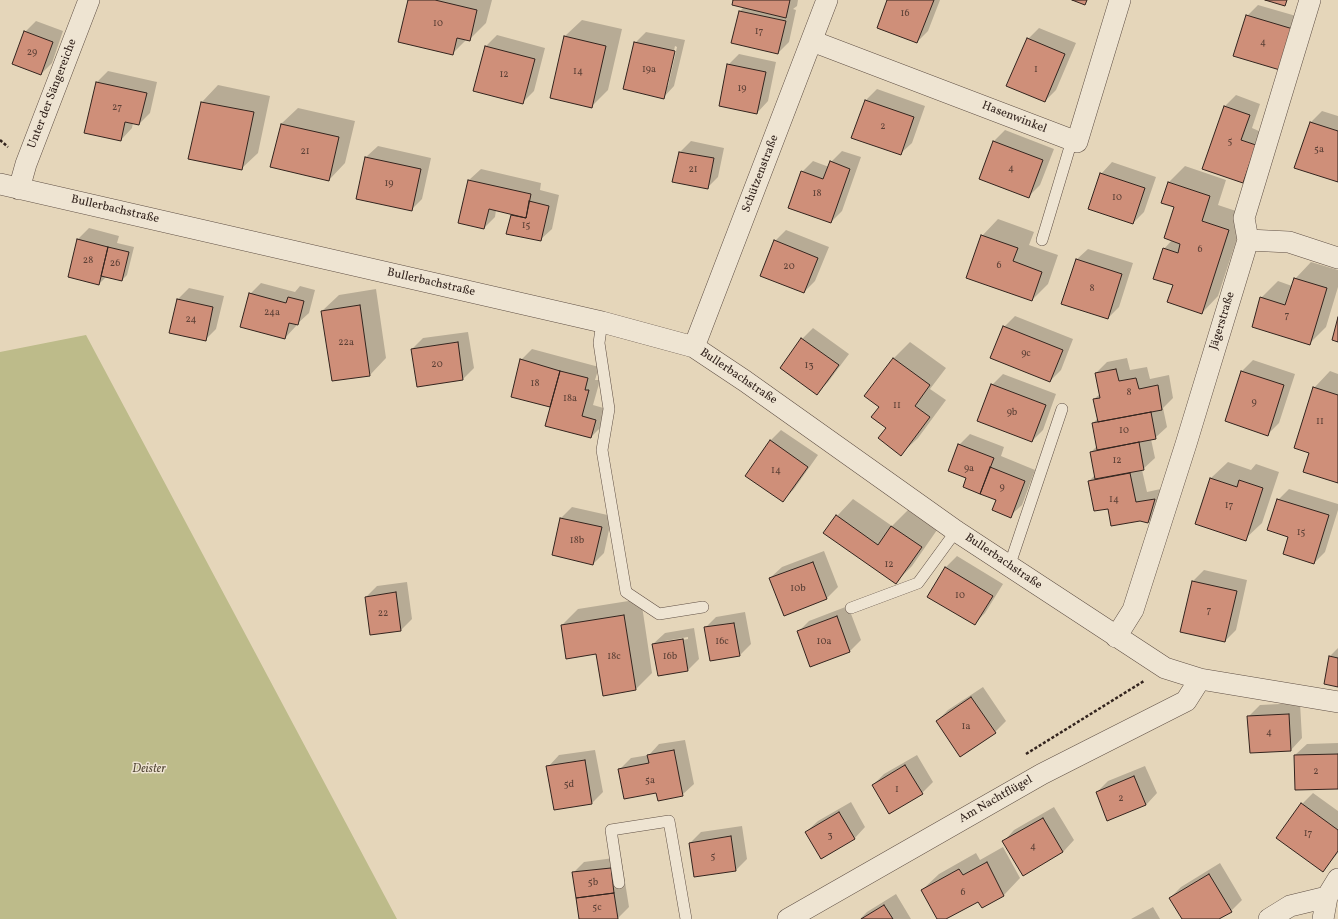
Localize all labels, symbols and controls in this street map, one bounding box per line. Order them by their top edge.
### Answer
house number: 16 [901,8,909,20]
house number: 10 [433,18,443,30]
house number: 17 [755,26,763,38]
street label: Unter der Sängereiche [25,37,81,151]
house number: 4 [1260,37,1266,49]
house number: 29 [27,47,37,59]
house number: 19a [642,64,656,76]
house number: 1 [1034,64,1038,76]
house number: 14 [573,66,583,78]
house number: 12 [499,69,509,81]
house number: 19 [737,83,747,95]
street label: Hasenwinkel [980,99,1048,137]
house number: 27 [112,102,122,114]
house number: 2 [880,121,886,133]
street label: Schützenstraße [740,133,782,215]
house number: 5 [1228,136,1232,148]
house number: 5a [1314,144,1324,156]
house number: 21 [300,146,310,158]
house number: 4 [1008,163,1014,175]
house number: 21 [688,164,698,176]
house number: 19 [384,178,394,190]
house number: 18 [813,188,821,200]
house number: 10 [1112,192,1122,204]
street label: Bullerbachstraße [69,193,161,227]
house number: 15 [522,220,530,232]
house number: 6 [1197,244,1203,256]
house number: 28 [83,255,93,267]
house number: 26 [110,258,120,270]
house number: 6 [996,260,1002,272]
house number: 20 [783,261,795,273]
street label: Bullerbachstraße [385,266,477,300]
house number: 8 [1089,283,1095,295]
street label: Jägerstraße [1207,290,1239,352]
house number: 24a [264,307,280,319]
house number: 7 [1285,310,1289,322]
house number: 24 [185,314,197,326]
house number: 22a [338,337,354,349]
street label: Bullerbachstraße [697,346,779,408]
house number: 9c [1021,348,1031,360]
house number: 20 [431,359,443,371]
house number: 13 [804,360,814,372]
house number: 18 [531,378,539,390]
house number: 8 [1126,387,1132,399]
house number: 18a [563,393,577,405]
house number: 9 [1251,397,1257,409]
house number: 11 [893,400,901,412]
house number: 9b [1007,407,1017,419]
house number: 11 [1316,416,1324,428]
house number: 10 [1119,425,1129,437]
house number: 12 [1112,455,1122,467]
house number: 9a [964,463,974,475]
house number: 14 [771,465,781,477]
house number: 9 [999,482,1005,494]
house number: 14 [1109,494,1119,506]
house number: 17 [1225,500,1233,512]
house number: 15 [1297,527,1305,539]
street label: Bullerbachstraße [962,531,1044,593]
house number: 18b [570,535,584,547]
house number: 12 [884,559,894,571]
house number: 10b [790,583,806,595]
house number: 10 [955,590,965,602]
house number: 7 [1207,605,1211,617]
house number: 22 [378,608,388,620]
house number: 16c [715,636,729,648]
house number: 10a [817,636,831,648]
house number: 18c [607,651,621,663]
house number: 16b [663,651,677,663]
house number: 1a [962,721,970,733]
house number: 4 [1266,727,1272,739]
park label: Deister [132,763,166,777]
house number: 2 [1313,766,1319,778]
street label: Am Nachtflügel [957,773,1035,827]
house number: 5a [645,775,655,787]
house number: 5d [564,779,574,791]
house number: 1 [895,784,899,796]
house number: 2 [1118,793,1124,805]
house number: 17 [1304,828,1312,840]
house number: 3 [827,830,833,842]
house number: 4 [1030,841,1036,853]
house number: 5 [711,851,715,863]
house number: 5b [588,877,598,889]
house number: 6 [960,887,966,899]
house number: 5c [592,902,602,914]

